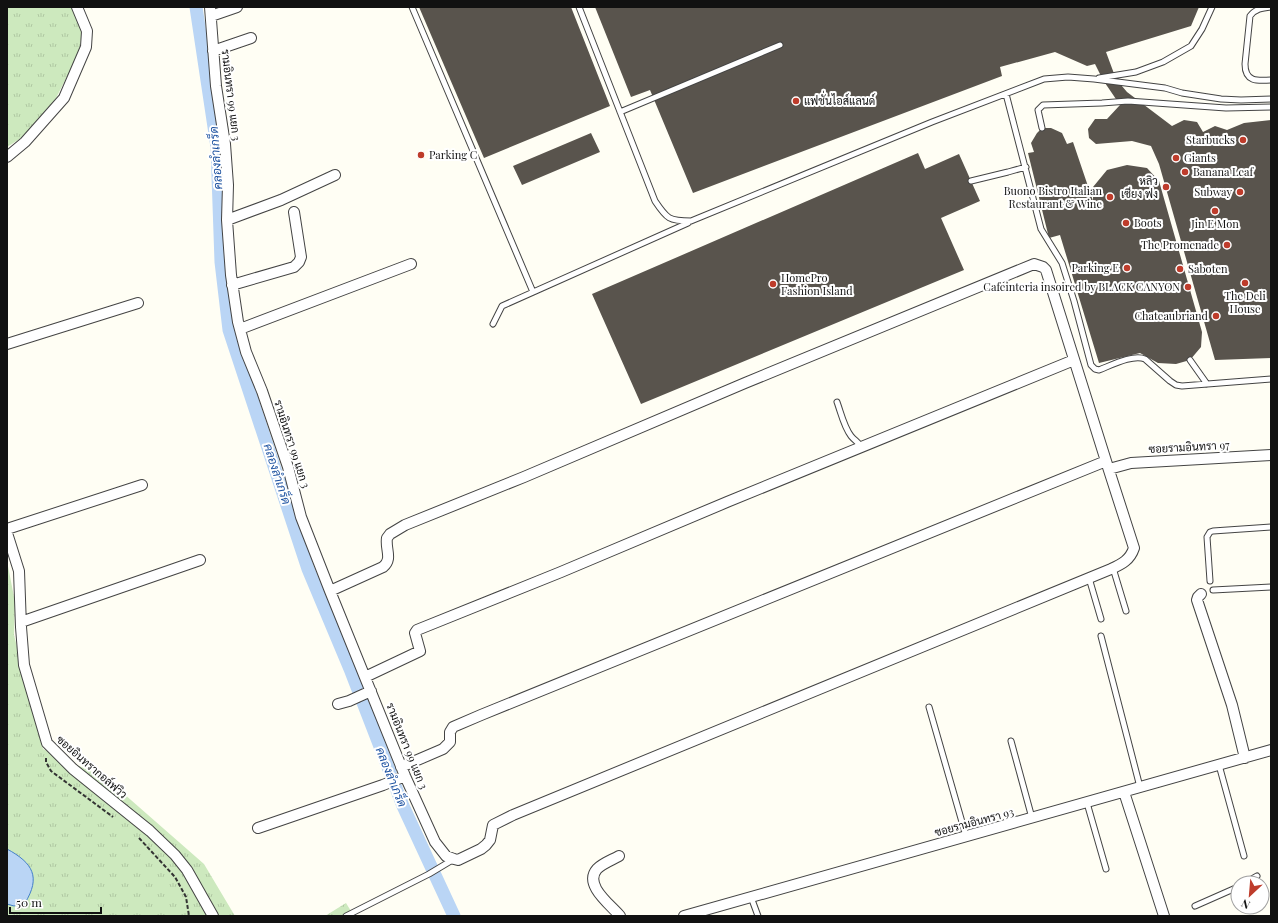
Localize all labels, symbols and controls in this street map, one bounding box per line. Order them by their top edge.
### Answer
street label: รามอินทรา 99 แยก 3 [218,48,245,142]
place label: แฟชั่นไอส์แลนด์ [804,90,875,108]
marker: แฟชั่นไอส์แลนด์ [791,96,801,106]
water label: คลองลำเกร็ด [205,126,225,190]
place label: Starbucks [1186,132,1235,147]
marker: Starbucks [1238,135,1248,145]
place label: Parking C [429,147,477,162]
marker: Parking C [416,150,426,160]
place label: Giants [1184,150,1216,165]
marker: Giants [1171,153,1181,163]
place label: Banana Leaf [1193,164,1255,179]
marker: Banana Leaf [1180,167,1190,177]
place label: หลิว เซียง ฟง [1121,173,1158,201]
marker: หลิว เซียง ฟง [1161,182,1171,192]
place label: Buono Bistro Italian Restaurant & Wine [1004,183,1102,211]
place label: Subway [1194,184,1232,199]
marker: Subway [1235,187,1245,197]
marker: Buono Bistro Italian Restaurant & Wine [1105,192,1115,202]
marker: Jin E Mon [1210,206,1220,216]
place label: Boots [1134,215,1162,230]
place label: Jin E Mon [1190,216,1239,231]
marker: Boots [1121,218,1131,228]
place label: The Promenade [1141,237,1219,252]
marker: The Promenade [1222,240,1232,250]
place label: Parking E [1072,260,1119,275]
place label: Saboten [1188,261,1228,276]
marker: Parking E [1122,263,1132,273]
marker: Saboten [1175,264,1185,274]
place label: HomePro Fashion Island [781,270,853,298]
marker: The Deli House [1240,278,1250,288]
marker: HomePro Fashion Island [768,279,778,289]
place label: Cafeinteria insoired by BLACK CANYON [983,279,1180,294]
marker: Cafeinteria insoired by BLACK CANYON [1183,282,1193,292]
place label: The Deli House [1224,288,1266,316]
place label: Chateaubriand [1134,308,1209,323]
marker: Chateaubriand [1211,311,1221,321]
street label: รามอินทรา 99 แยก 3 [271,398,314,490]
street label: ซอยรามอินทรา 97 [1148,437,1230,456]
water label: คลองลำเกร็ด [261,441,295,506]
street label: รามอินทรา 99 แยก 3 [383,700,432,791]
street label: ซอยอินทรากอล์ฟวิว [54,732,131,802]
water label: คลองลำเกร็ด [373,744,411,809]
street label: ซอยรามอินทรา 93 [933,804,1015,839]
north arrow [1230,875,1270,915]
scale bar [10,889,101,915]
text: 50 m [16,894,42,910]
text: N [1238,896,1252,913]

